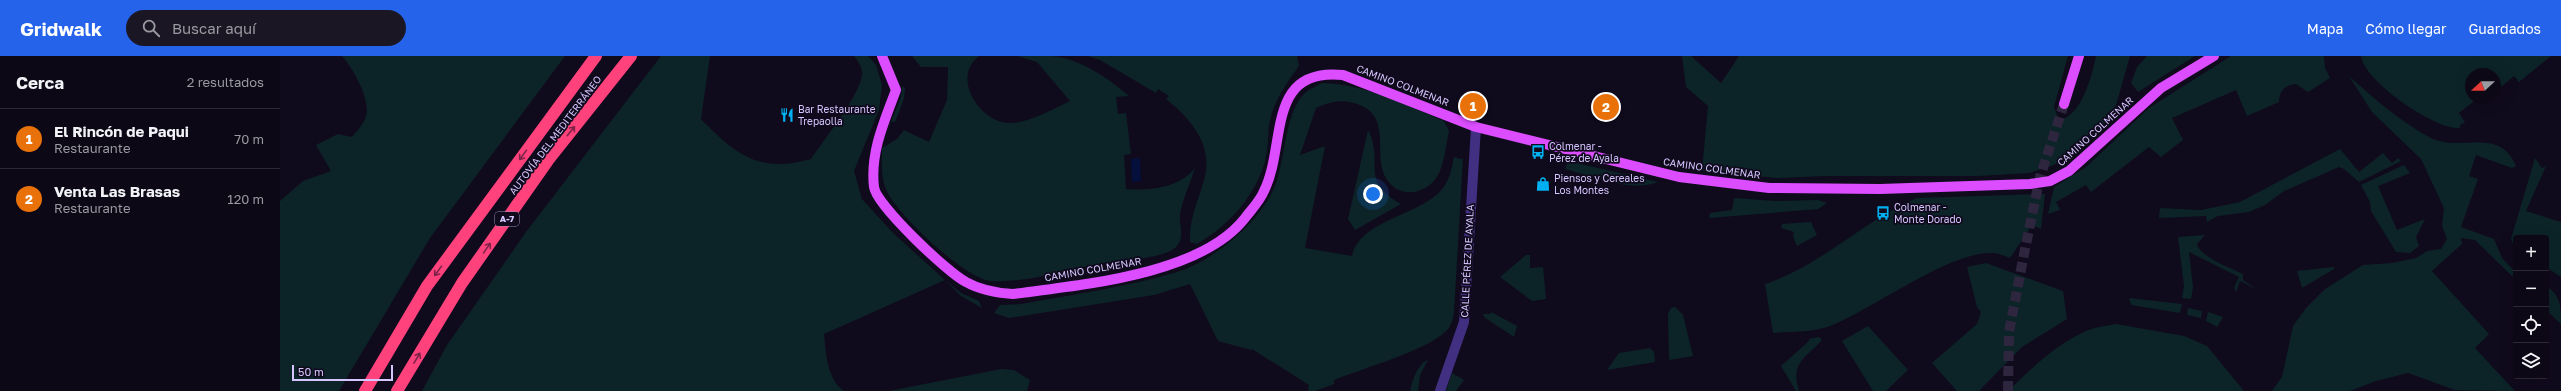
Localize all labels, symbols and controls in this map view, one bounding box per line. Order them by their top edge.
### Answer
search box [126,10,406,46]
text: Gridwalk [20,17,102,40]
icon: search [140,17,162,39]
text: Buscar aquí [172,19,256,37]
text: Mapa [2307,20,2343,37]
text: Cómo llegar [2365,20,2446,37]
text: Guardados [2468,20,2541,37]
street label: CAMINO COLMENAR [1355,62,1451,108]
north arrow [2465,68,2501,104]
text: Cerca [16,72,64,93]
street label: AUTOVÍA DEL MEDITERRÁNEO [506,73,604,197]
text: 2 resultados [187,74,264,90]
pin: 1 [1460,91,1486,121]
pin: 2 [1593,92,1619,122]
street label: CAMINO COLMENAR [2054,94,2136,168]
place label: Bar Restaurante Trepaolla [798,103,876,127]
restaurant icon: Bar Restaurante Trepaolla [779,107,795,123]
text: El Rincón de Paqui [54,122,189,140]
one-way arrow [567,126,575,137]
text: 1 [26,131,32,147]
text: 70 m [234,131,264,147]
text: Restaurante [54,140,130,156]
place label: Colmenar - Pérez de Ayala [1549,140,1619,164]
bus stop icon: Colmenar - Pérez de Ayala [1530,144,1546,160]
one-way arrow [519,149,527,160]
street label: CAMINO COLMENAR [1663,155,1762,181]
place label: Piensos y Cereales Los Montes [1554,172,1644,196]
shop icon: Piensos y Cereales Los Montes [1535,176,1551,192]
text: Venta Las Brasas [54,182,180,200]
your location [1363,184,1383,204]
text: 2 [25,191,33,207]
text: 120 m [227,191,264,207]
text: Restaurante [54,200,130,216]
place label: Colmenar - Monte Dorado [1894,201,1962,225]
street label: CALLE PÉREZ DE AYALA [1458,204,1476,318]
bus stop icon: Colmenar - Monte Dorado [1875,205,1891,221]
road number: A-7 [495,212,519,226]
map controls [2513,235,2549,379]
button: + [2513,235,2549,271]
one-way arrow [483,243,491,254]
street label: CAMINO COLMENAR [1044,255,1143,283]
one-way arrow [433,265,442,276]
button: − [2513,271,2549,307]
button: locate [2513,307,2549,343]
button: layers [2513,343,2549,379]
one-way arrow [413,353,421,364]
scale bar [292,363,393,382]
text: 50 m [298,365,324,378]

